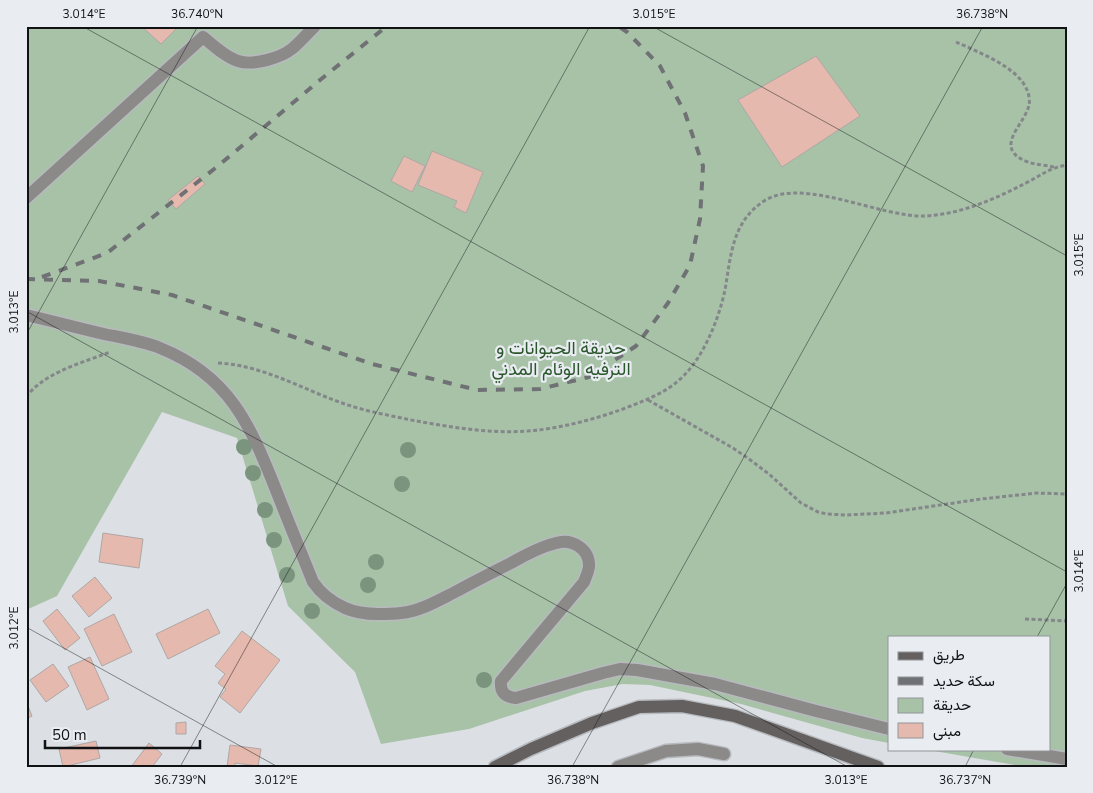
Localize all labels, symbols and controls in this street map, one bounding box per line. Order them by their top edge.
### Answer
text: 3.014°E [63,6,105,22]
text: 36.740°N [171,6,223,22]
text: 3.015°E [633,6,675,22]
text: 36.738°N [956,6,1008,22]
text: 3.015°E [1071,234,1087,276]
text: 3.013°E [6,291,22,333]
park label: حديقة الحيوانات و الترفيه الوئام المدني [491,336,631,384]
text: 3.014°E [1071,550,1087,592]
text: 3.012°E [6,607,22,649]
legend [888,636,1050,750]
text: طريق [933,645,965,665]
text: سكة حديد [933,671,995,691]
text: حديقة [933,695,971,715]
scale bar [45,718,200,750]
text: مبنى [933,721,961,741]
text: 50 m [52,725,87,745]
text: 36.739°N [154,772,206,788]
text: 3.012°E [255,772,297,788]
text: 36.738°N [547,772,599,788]
text: 3.013°E [825,772,867,788]
text: 36.737°N [939,772,991,788]

